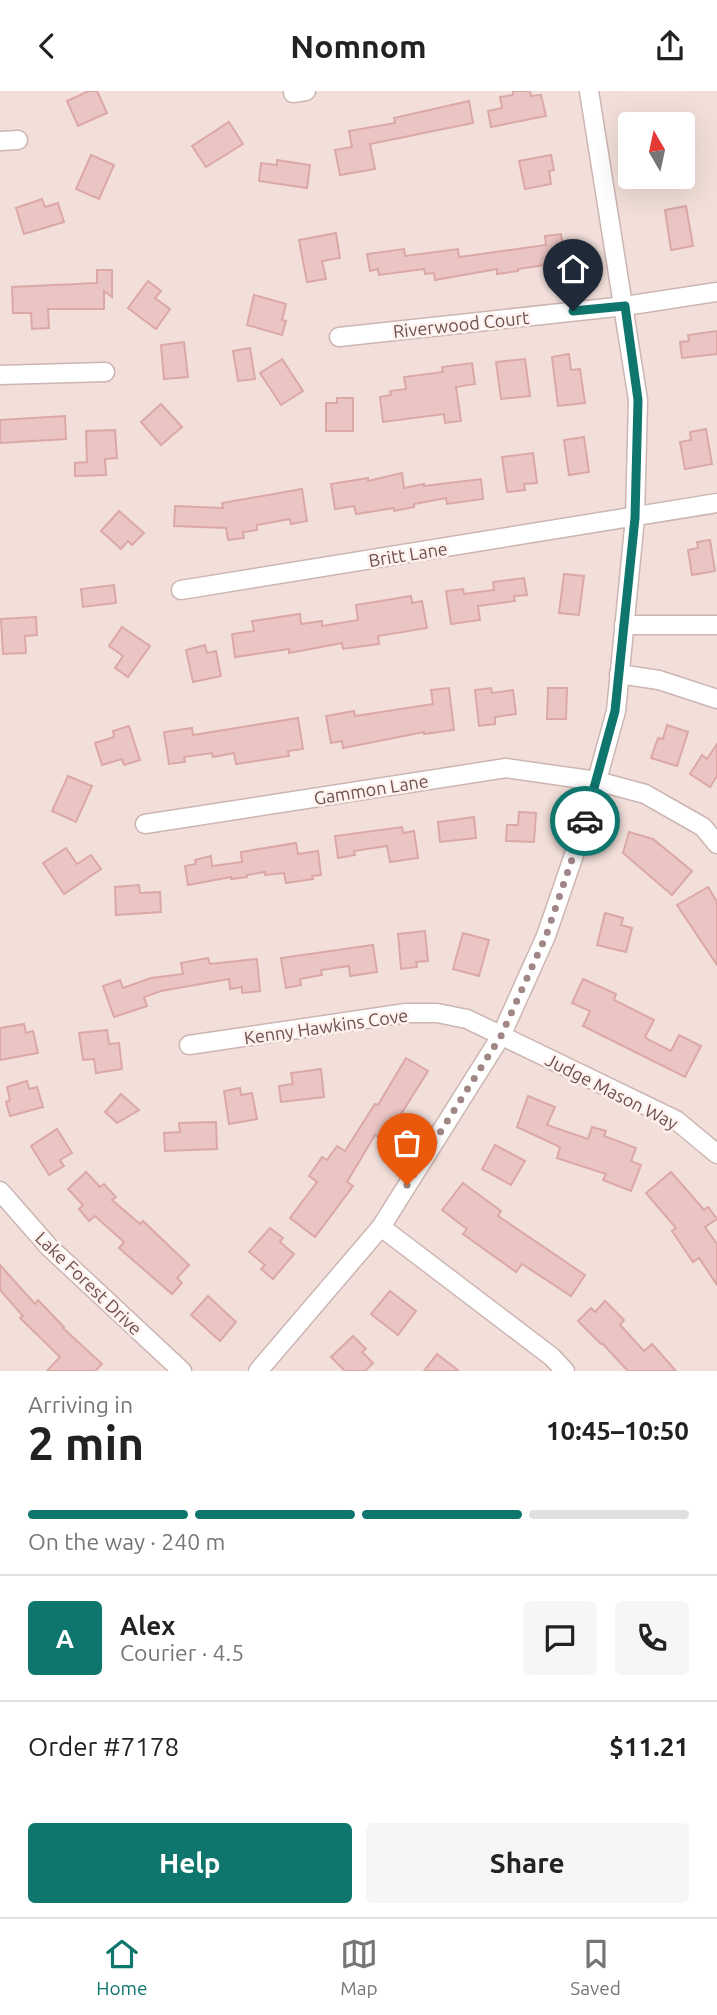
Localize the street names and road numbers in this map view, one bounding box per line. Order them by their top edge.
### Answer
street label: Riverwood Court [392,307,530,341]
street label: Britt Lane [367,538,449,570]
street label: Gammon Lane [312,770,430,808]
street label: Kenny Hawkins Cove [243,1005,409,1047]
street label: Judge Mason Way [542,1049,682,1133]
street label: Lake Forest Drive [32,1227,146,1339]

